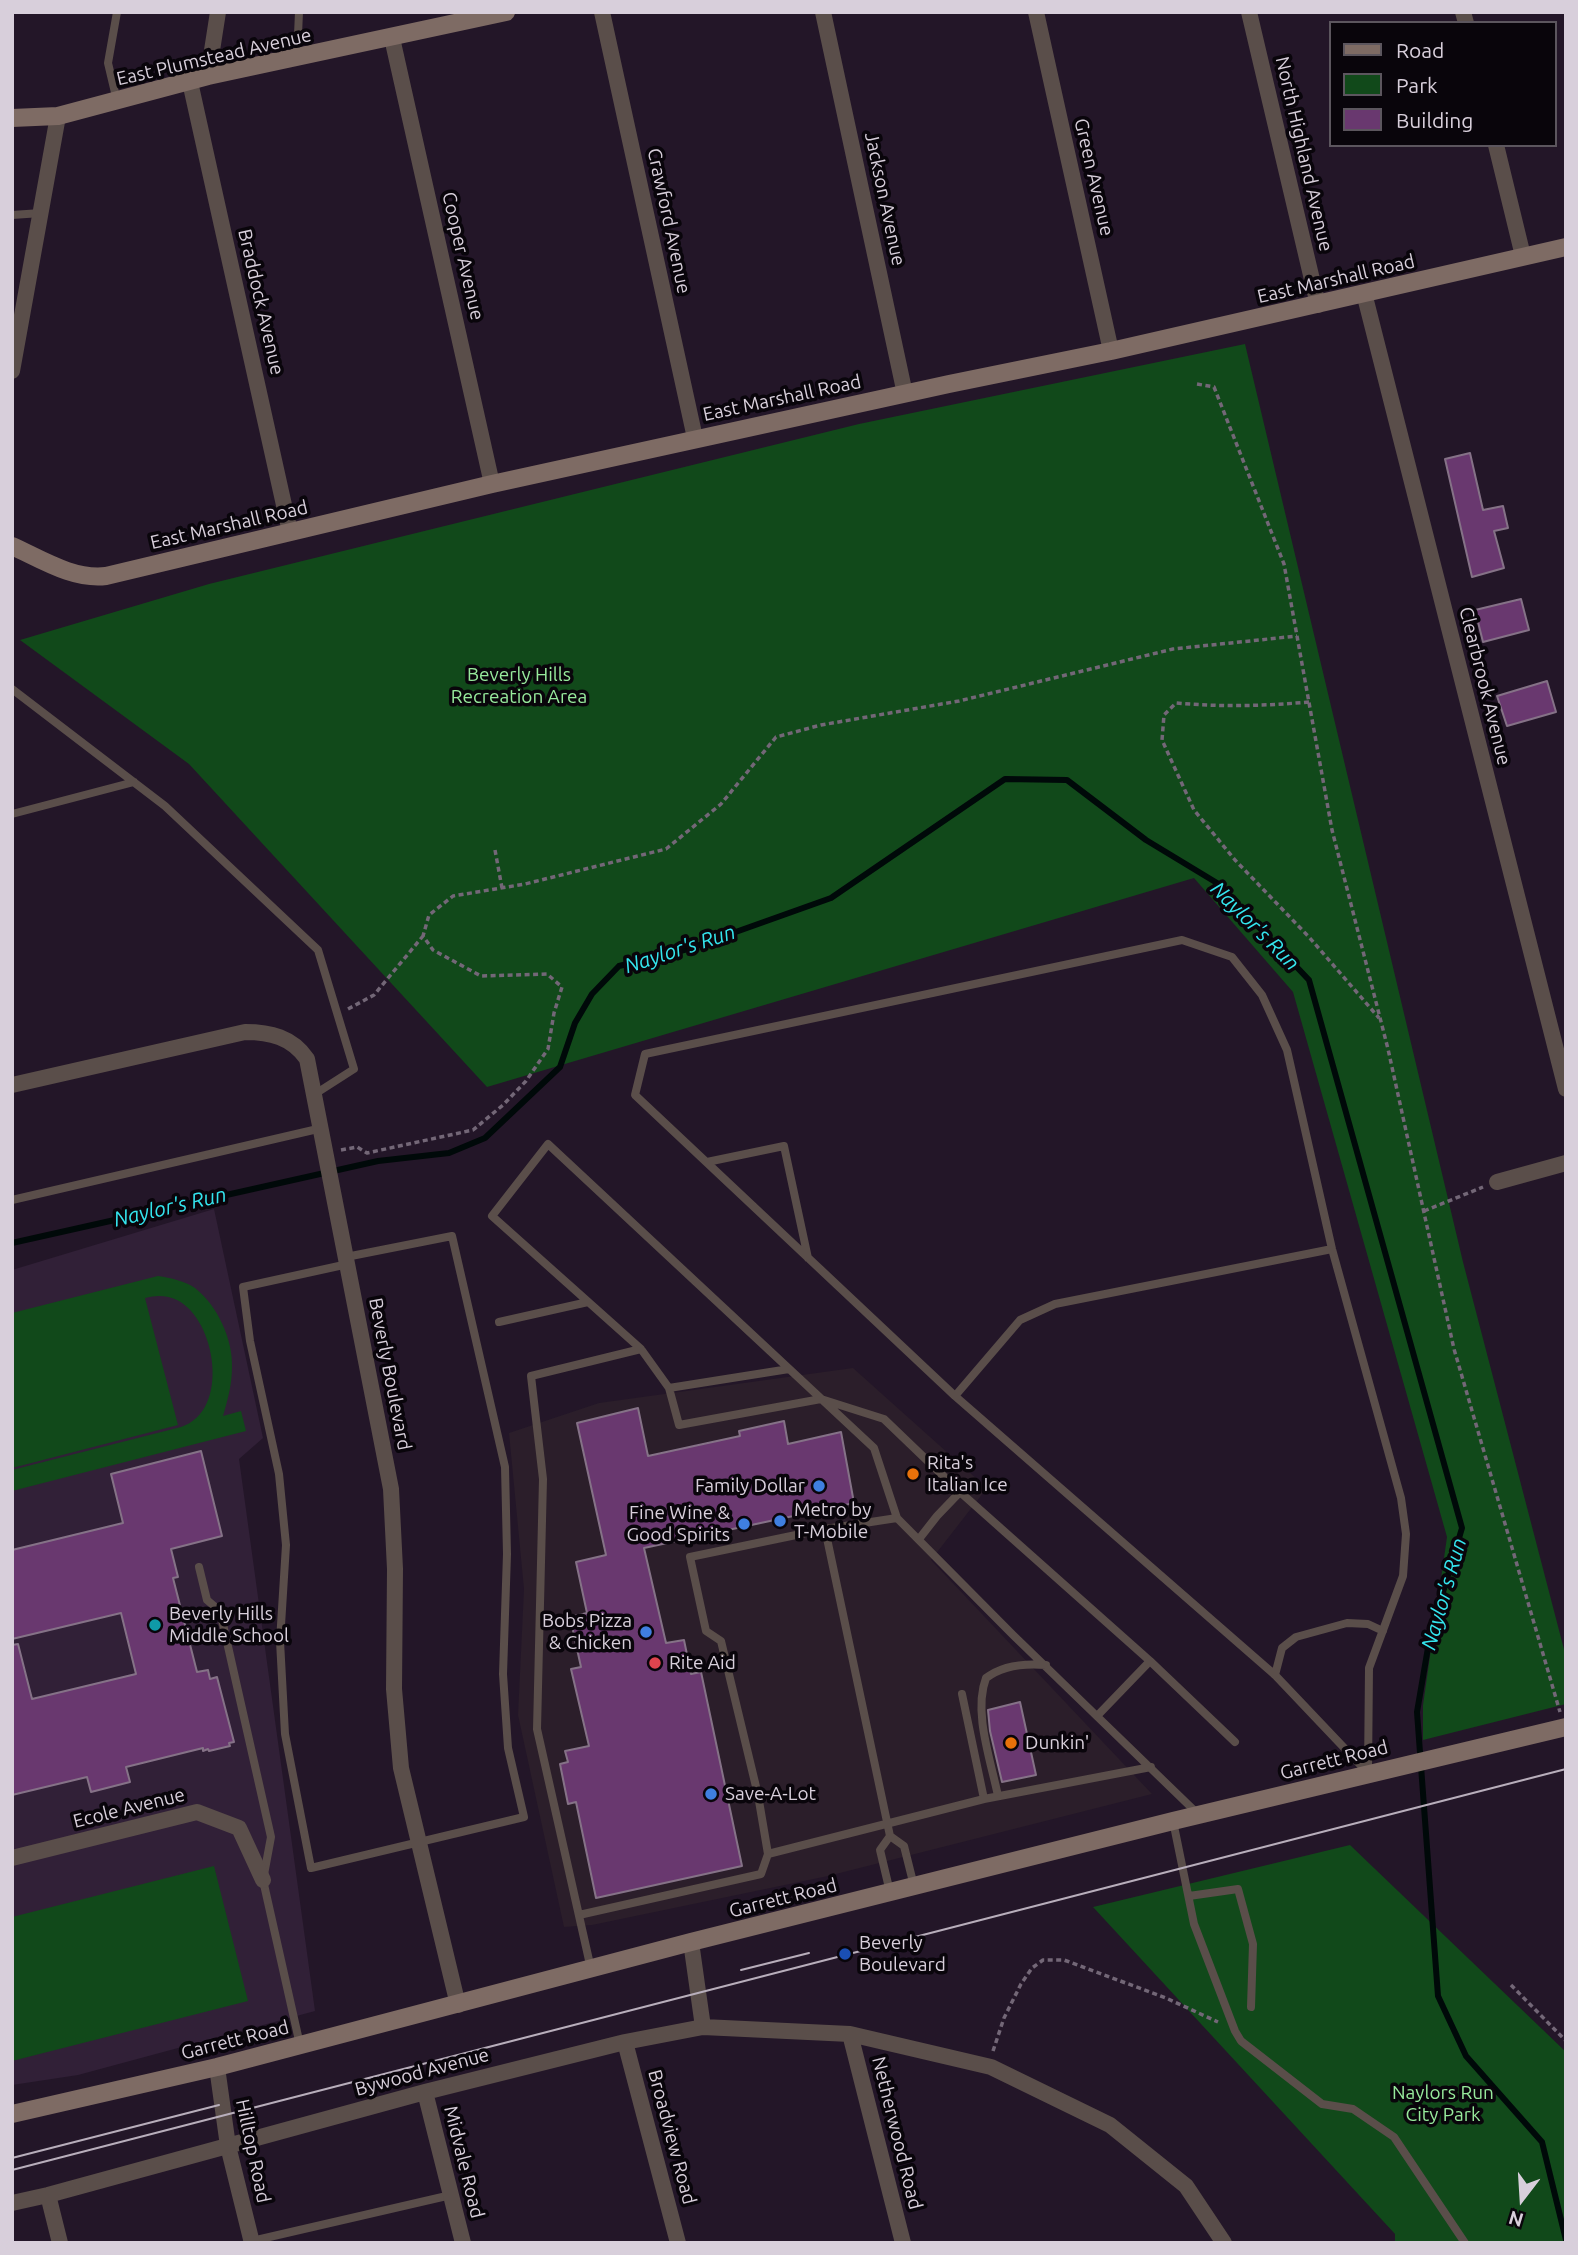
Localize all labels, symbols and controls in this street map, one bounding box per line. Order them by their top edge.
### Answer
legend [1330,21,1557,147]
street label: East Plumstead Avenue [114,23,314,91]
text: Road [1396,38,1444,62]
street label: North Highland Avenue [1270,54,1338,254]
text: Park [1396,73,1438,97]
text: Building [1396,108,1473,132]
street label: Green Avenue [1069,116,1119,238]
street label: Jackson Avenue [860,130,910,268]
street label: Crawford Avenue [642,146,696,296]
street label: Cooper Avenue [437,190,489,322]
street label: Braddock Avenue [233,227,289,377]
street label: East Marshall Road [1255,250,1417,308]
street label: East Marshall Road [701,370,863,426]
street label: East Marshall Road [148,496,310,554]
street label: Clearbrook Avenue [1454,604,1516,768]
park label: Beverly Hills Recreation Area [451,664,587,708]
water label: Naylor's Run [1205,876,1305,976]
water label: Naylor's Run [621,919,739,979]
water label: Naylor's Run [111,1182,229,1232]
street label: Beverly Boulevard [364,1296,416,1452]
place label: Rita's Italian Ice [927,1452,1008,1496]
marker: Rita's Italian Ice [905,1466,921,1482]
place label: Family Dollar [695,1475,805,1497]
marker: Family Dollar [811,1478,827,1494]
place label: Metro by T-Mobile [794,1499,871,1543]
place label: Fine Wine & Good Spirits [626,1502,730,1546]
marker: Metro by T-Mobile [772,1513,788,1529]
marker: Fine Wine & Good Spirits [736,1516,752,1532]
water label: Naylor's Run [1416,1535,1472,1653]
place label: Beverly Hills Middle School [169,1603,289,1647]
place label: Bobs Pizza & Chicken [542,1610,632,1654]
marker: Beverly Hills Middle School [147,1617,163,1633]
marker: Bobs Pizza & Chicken [638,1624,654,1640]
place label: Rite Aid [669,1652,736,1674]
marker: Rite Aid [647,1655,663,1671]
place label: Dunkin' [1025,1732,1089,1754]
marker: Dunkin' [1003,1735,1019,1751]
street label: Garrett Road [1278,1736,1390,1784]
street label: Ecole Avenue [71,1783,187,1833]
place label: Save-A-Lot [725,1783,816,1805]
marker: Save-A-Lot [703,1786,719,1802]
street label: Garrett Road [727,1874,839,1922]
place label: Beverly Boulevard [859,1932,946,1976]
marker: Beverly Boulevard [837,1946,853,1962]
street label: Garrett Road [179,2016,291,2064]
street label: Bywood Avenue [352,2043,492,2101]
street label: Netherwood Road [867,2054,927,2212]
street label: Broadview Road [643,2067,701,2207]
park label: Naylors Run City Park [1392,2082,1494,2126]
street label: Hilltop Road [231,2097,275,2205]
street label: Midvale Road [439,2104,489,2220]
north arrow [1487,2164,1557,2234]
text: N [1506,2206,1526,2232]

